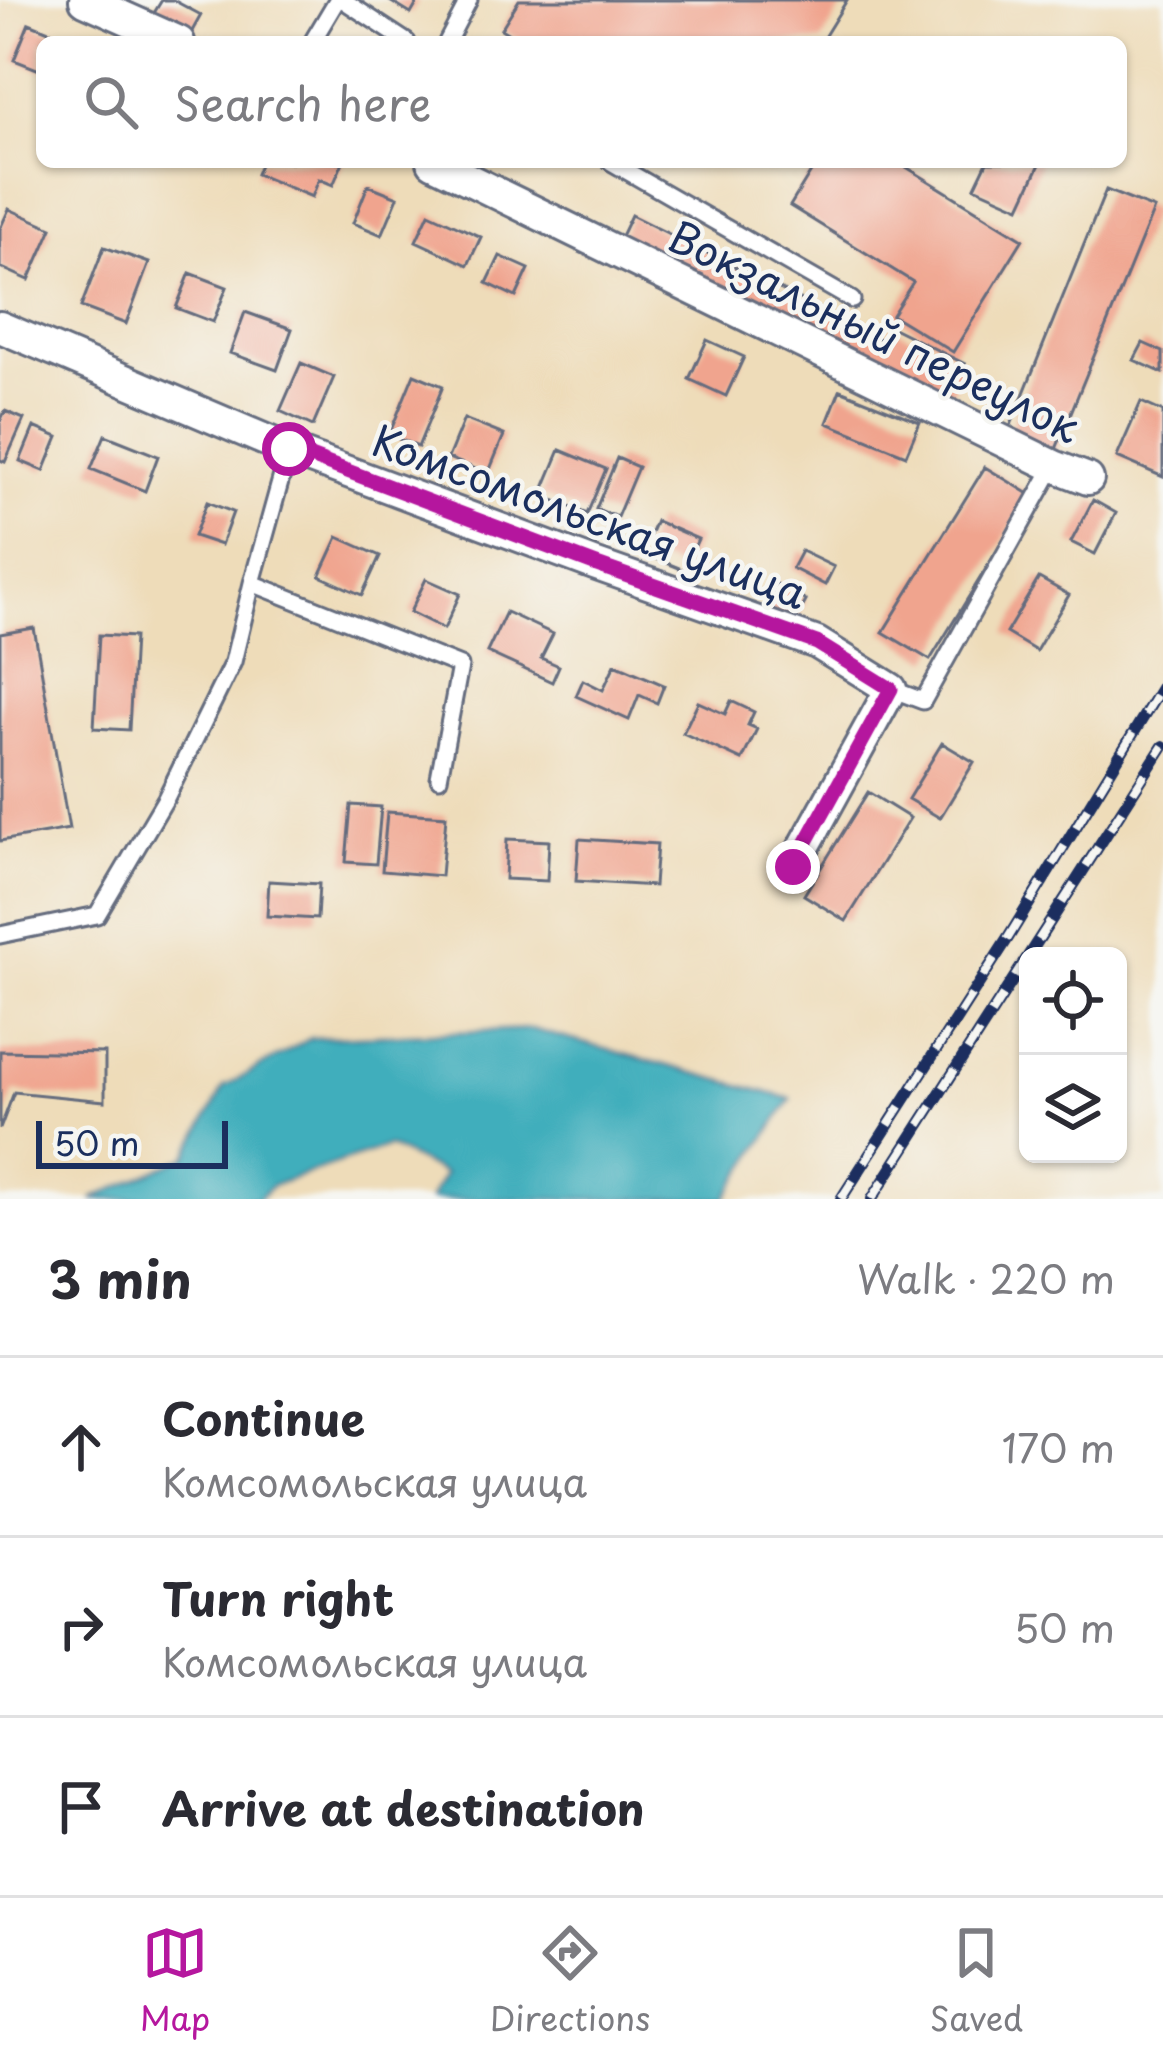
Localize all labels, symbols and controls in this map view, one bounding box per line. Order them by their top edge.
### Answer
search box [36,36,1127,168]
text: Search here [174,68,431,136]
icon: search [78,69,144,135]
street label: Вокзальный переулок [659,203,1091,457]
street label: Комсомольская улица [364,407,816,623]
route start [262,422,316,476]
route end [766,840,820,894]
map controls [1019,947,1127,1163]
button: locate [1019,947,1127,1055]
button: layers [1019,1055,1127,1163]
scale bar [36,1115,228,1168]
text: 50 m [54,1117,140,1167]
text: 3 min [48,1239,192,1316]
text: Walk · 220 m [857,1248,1115,1307]
text: Continue [162,1383,365,1451]
icon: ahead [48,1414,114,1480]
text: 170 m [1002,1417,1115,1476]
text: Комсомольская улица [162,1451,587,1510]
text: Turn right [162,1563,394,1631]
icon: right [48,1594,114,1660]
text: 50 m [1014,1597,1115,1656]
text: Комсомольская улица [162,1631,587,1690]
text: Arrive at destination [162,1773,645,1841]
icon: arrive [48,1774,114,1840]
tab: Map [140,1920,210,2042]
tab: Directions [490,1920,650,2042]
tab: Saved [930,1920,1023,2042]

